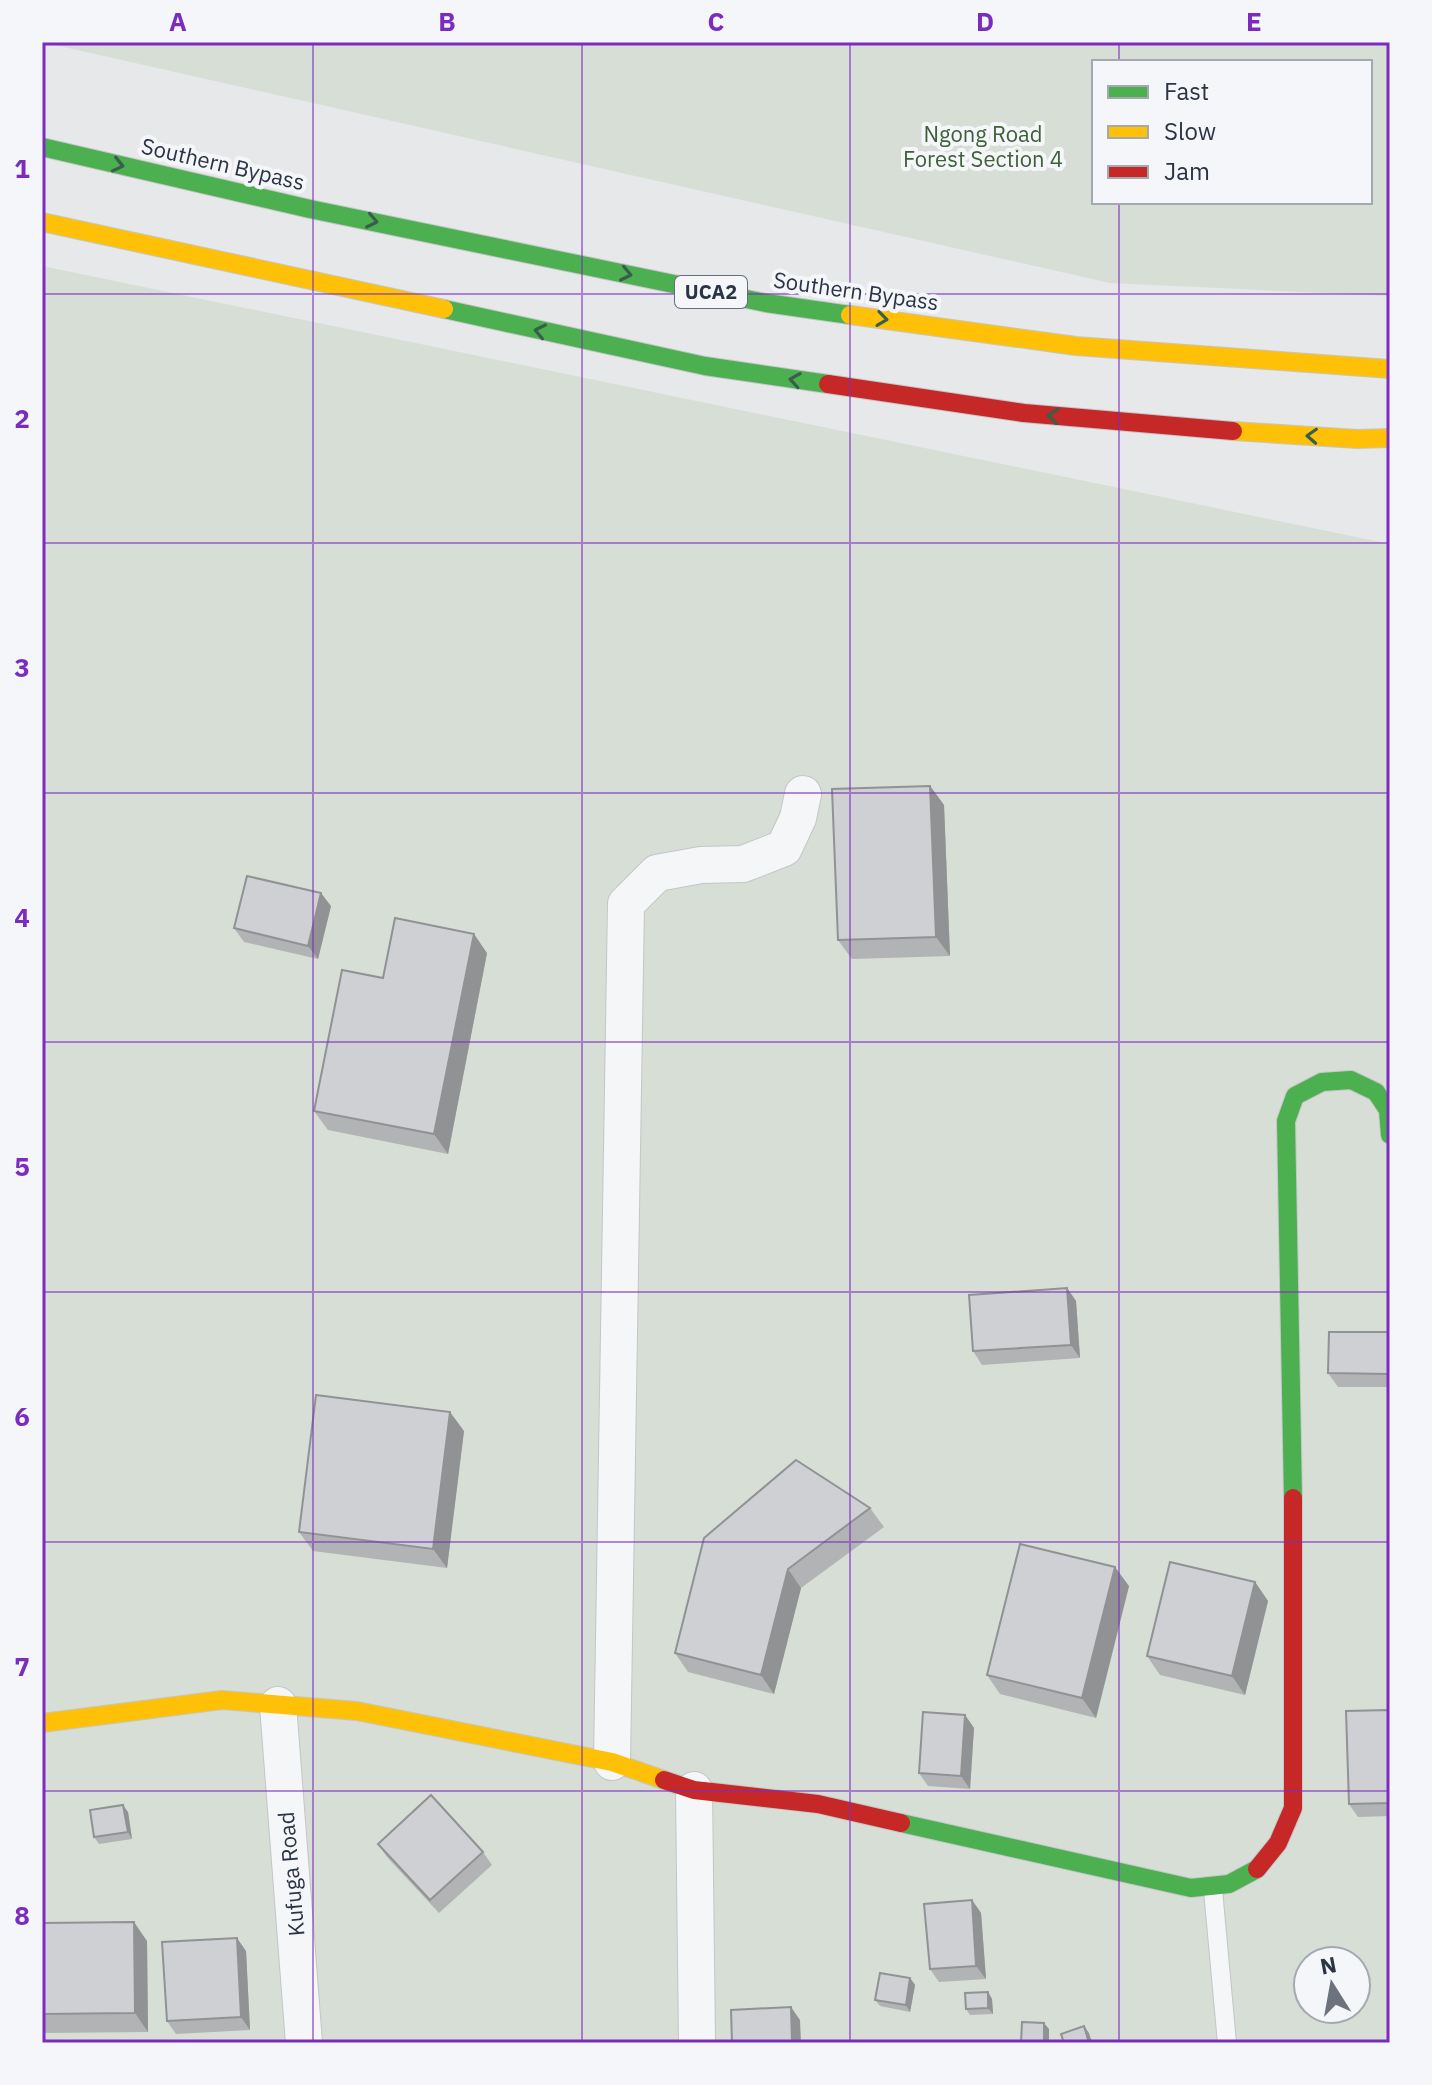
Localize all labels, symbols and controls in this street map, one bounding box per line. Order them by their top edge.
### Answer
text: A [169,4,187,38]
text: B [438,4,456,38]
text: C [708,4,725,38]
text: D [976,4,994,38]
text: E [1246,4,1262,38]
legend [1092,60,1372,204]
text: Fast [1164,75,1209,107]
text: Slow [1164,115,1216,147]
park label: Ngong Road Forest Section 4 [903,119,1063,173]
street label: Southern Bypass [139,131,308,196]
text: 1 [14,151,30,185]
text: Jam [1164,155,1210,187]
one-way arrow [111,156,124,173]
one-way arrow [365,212,378,229]
one-way arrow [619,265,633,282]
street label: Southern Bypass [772,265,941,316]
road number: UCA2 [675,276,747,308]
one-way arrow [875,310,889,327]
one-way arrow [534,323,547,340]
one-way arrow [789,372,802,389]
text: 2 [14,401,30,435]
one-way arrow [1046,407,1059,424]
one-way arrow [1305,428,1318,445]
text: 3 [14,650,30,684]
text: 4 [14,900,30,934]
text: 5 [14,1149,30,1183]
text: 6 [14,1399,30,1433]
text: 7 [14,1649,30,1683]
street label: Kufuga Road [271,1811,310,1938]
text: 8 [14,1898,30,1932]
north arrow [1292,1945,1372,2025]
text: N [1317,1949,1339,1981]

